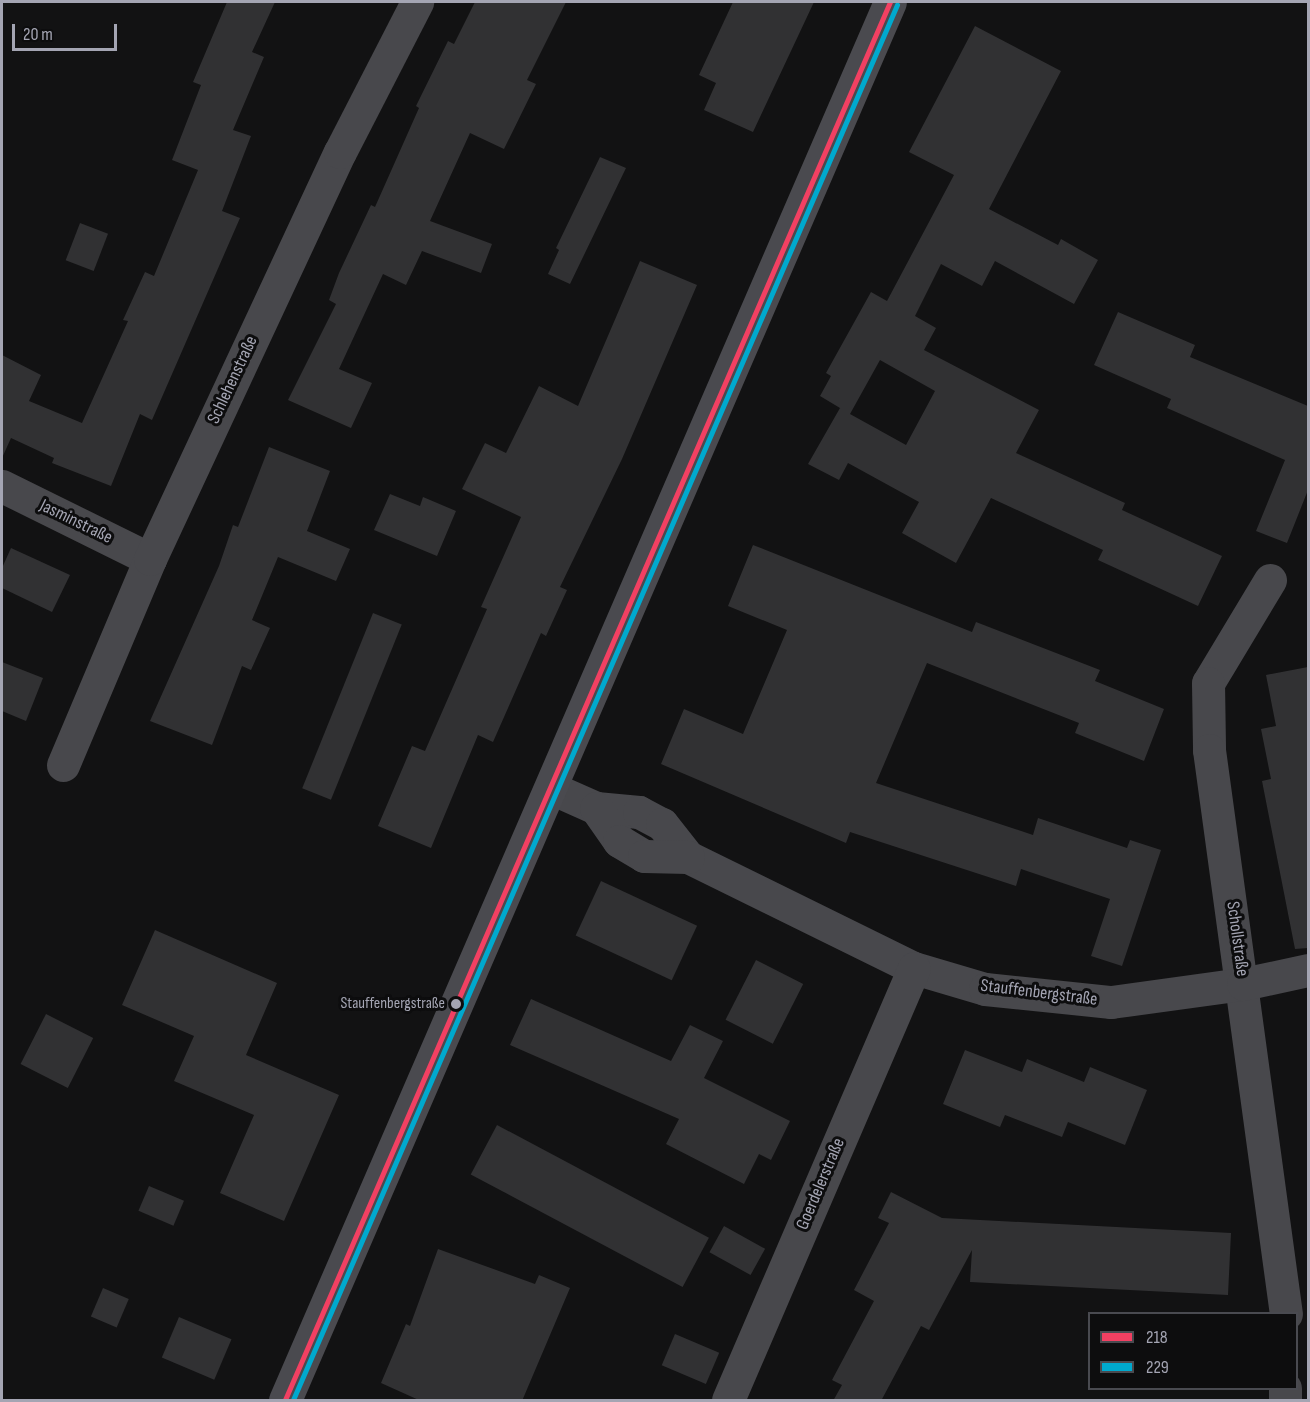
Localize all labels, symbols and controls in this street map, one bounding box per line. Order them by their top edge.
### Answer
scale bar [15,12,120,50]
text: 20 m [23,24,53,45]
street label: Schlehenstraße [203,333,263,427]
street label: Jasminstraße [36,495,116,549]
street label: Schollstraße [1221,900,1253,978]
street label: Stauffenbergstraße [979,975,1099,1011]
place label: Stauffenbergstraße [341,994,445,1014]
marker: Stauffenbergstraße [450,998,462,1010]
street label: Goerdelerstraße [792,1135,850,1233]
legend [1088,1312,1298,1390]
text: 218 [1146,1327,1168,1348]
text: 229 [1146,1357,1169,1378]

